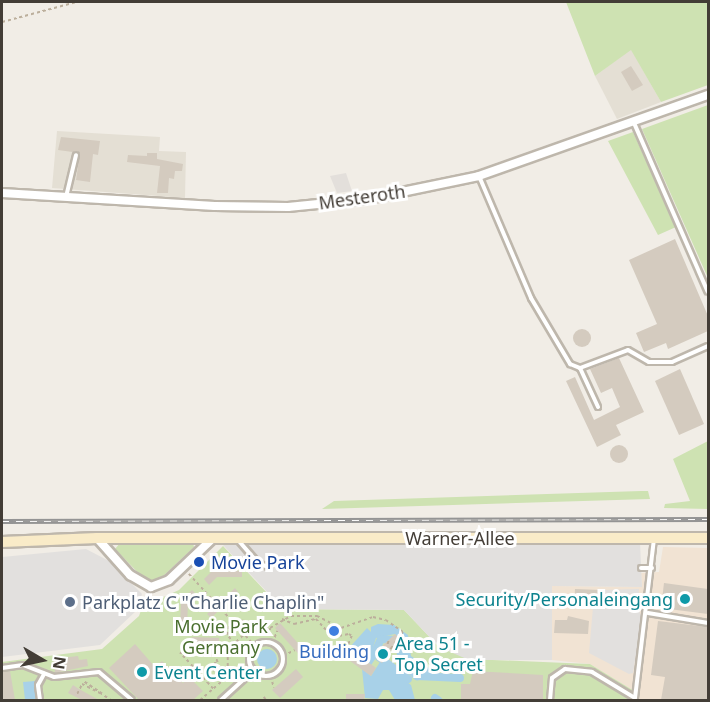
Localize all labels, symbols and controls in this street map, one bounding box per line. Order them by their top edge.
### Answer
street label: Mesteroth [317,180,407,214]
street label: Warner-Allee [405,527,515,549]
place label: Movie Park [211,551,305,573]
marker: Movie Park [192,555,206,569]
place label: Security/Personaleingang [456,588,673,610]
place label: Parkplatz C "Charlie Chaplin" [82,591,324,613]
marker: Security/Personaleingang [678,592,692,606]
marker: Parkplatz C "Charlie Chaplin" [63,595,77,609]
park label: Movie Park Germany [174,616,268,658]
marker: Building [327,624,341,638]
north arrow [12,630,72,690]
place label: Area 51 - Top Secret [395,633,483,676]
place label: Building [299,640,369,662]
marker: Area 51 - Top Secret [376,647,390,661]
text: N [48,655,72,671]
place label: Event Center [154,661,262,683]
marker: Event Center [135,665,149,679]

